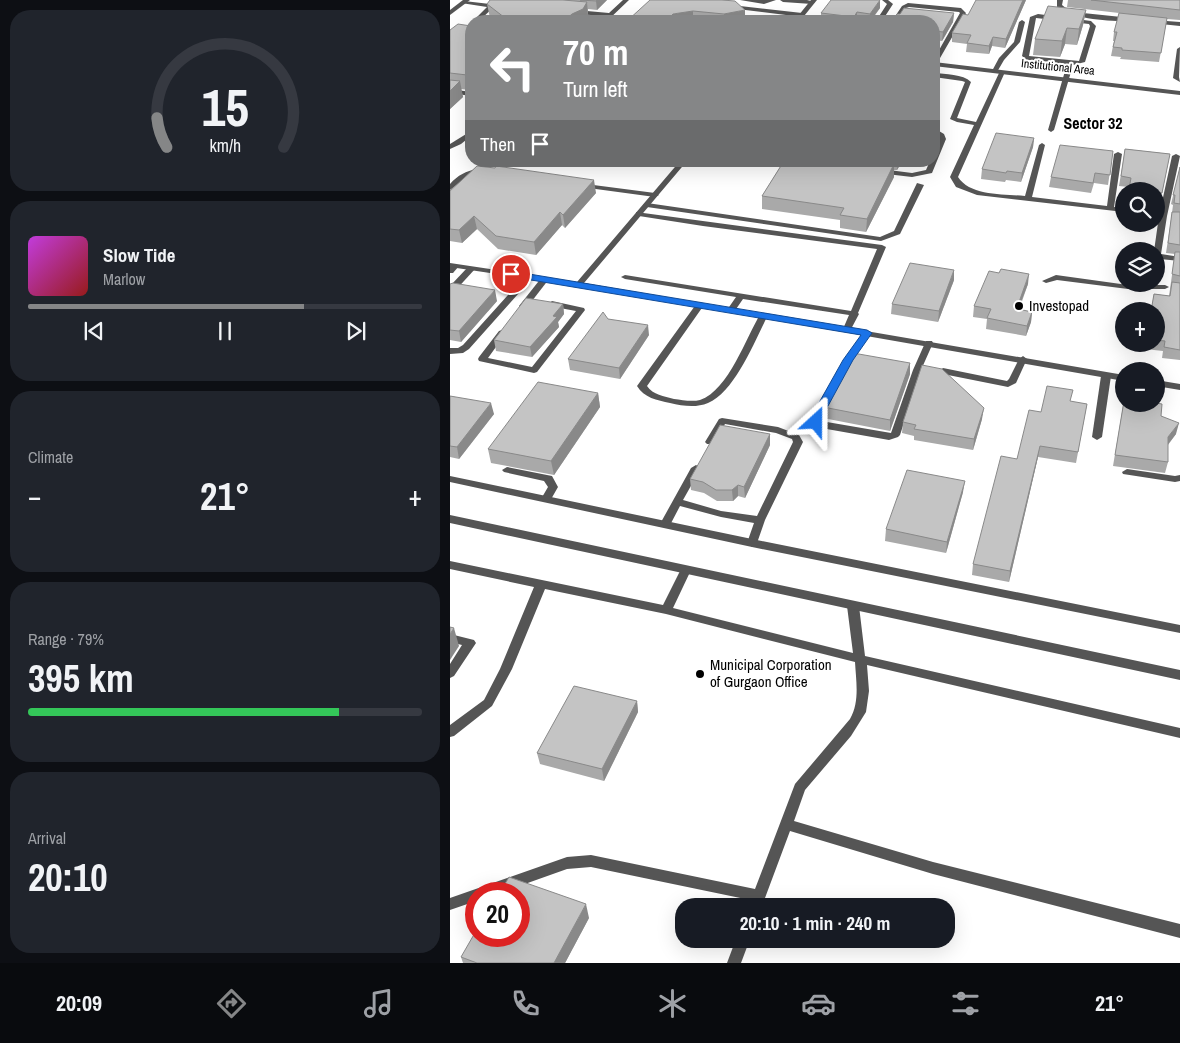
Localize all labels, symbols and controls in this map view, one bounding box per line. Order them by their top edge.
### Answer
text: 70 m [563,29,628,76]
icon: left [480,35,545,100]
street label: Institutional Area [1020,55,1096,79]
text: 15 [201,72,249,142]
text: Turn left [563,74,628,104]
district label: Sector 32 [1063,112,1123,134]
icon: arrive [526,130,554,158]
text: Then [480,131,516,157]
text: km/h [209,134,241,158]
map controls [1115,182,1165,412]
button: search [1115,182,1165,232]
text: Slow Tide [103,242,175,268]
button: layers [1115,242,1165,292]
pin [490,253,532,295]
icon: arrive [497,260,525,288]
text: Marlow [103,268,145,290]
place label: Investopad [1029,295,1089,316]
marker: Investopad [1013,300,1025,312]
button: + [1115,302,1165,352]
icon: previous [80,317,108,345]
icon: pause [211,317,239,345]
icon: next [342,317,370,345]
button: − [1115,362,1165,412]
position arrow [789,395,841,447]
text: Climate [28,446,73,468]
text: 21° [200,471,250,522]
text: − [28,477,41,515]
text: + [409,477,422,515]
text: Range · 79% [28,628,104,650]
text: 395 km [28,653,134,704]
place label: Municipal Corporation of Gurgaon Office [710,654,832,692]
marker: Municipal Corporation of Gurgaon Office [694,668,706,680]
text: Arrival [28,827,66,849]
text: 20:10 [28,852,108,903]
speed limit sign: 20 [465,882,530,947]
text: 20:10 · 1 min · 240 m [740,910,890,936]
icon: directions [214,986,249,1021]
icon: music [361,986,396,1021]
icon: phone [508,986,543,1021]
icon: climate [655,986,690,1021]
icon: car [801,986,836,1021]
icon: filters [948,986,983,1021]
text: 20:09 [56,988,102,1018]
text: 21° [1095,988,1124,1018]

